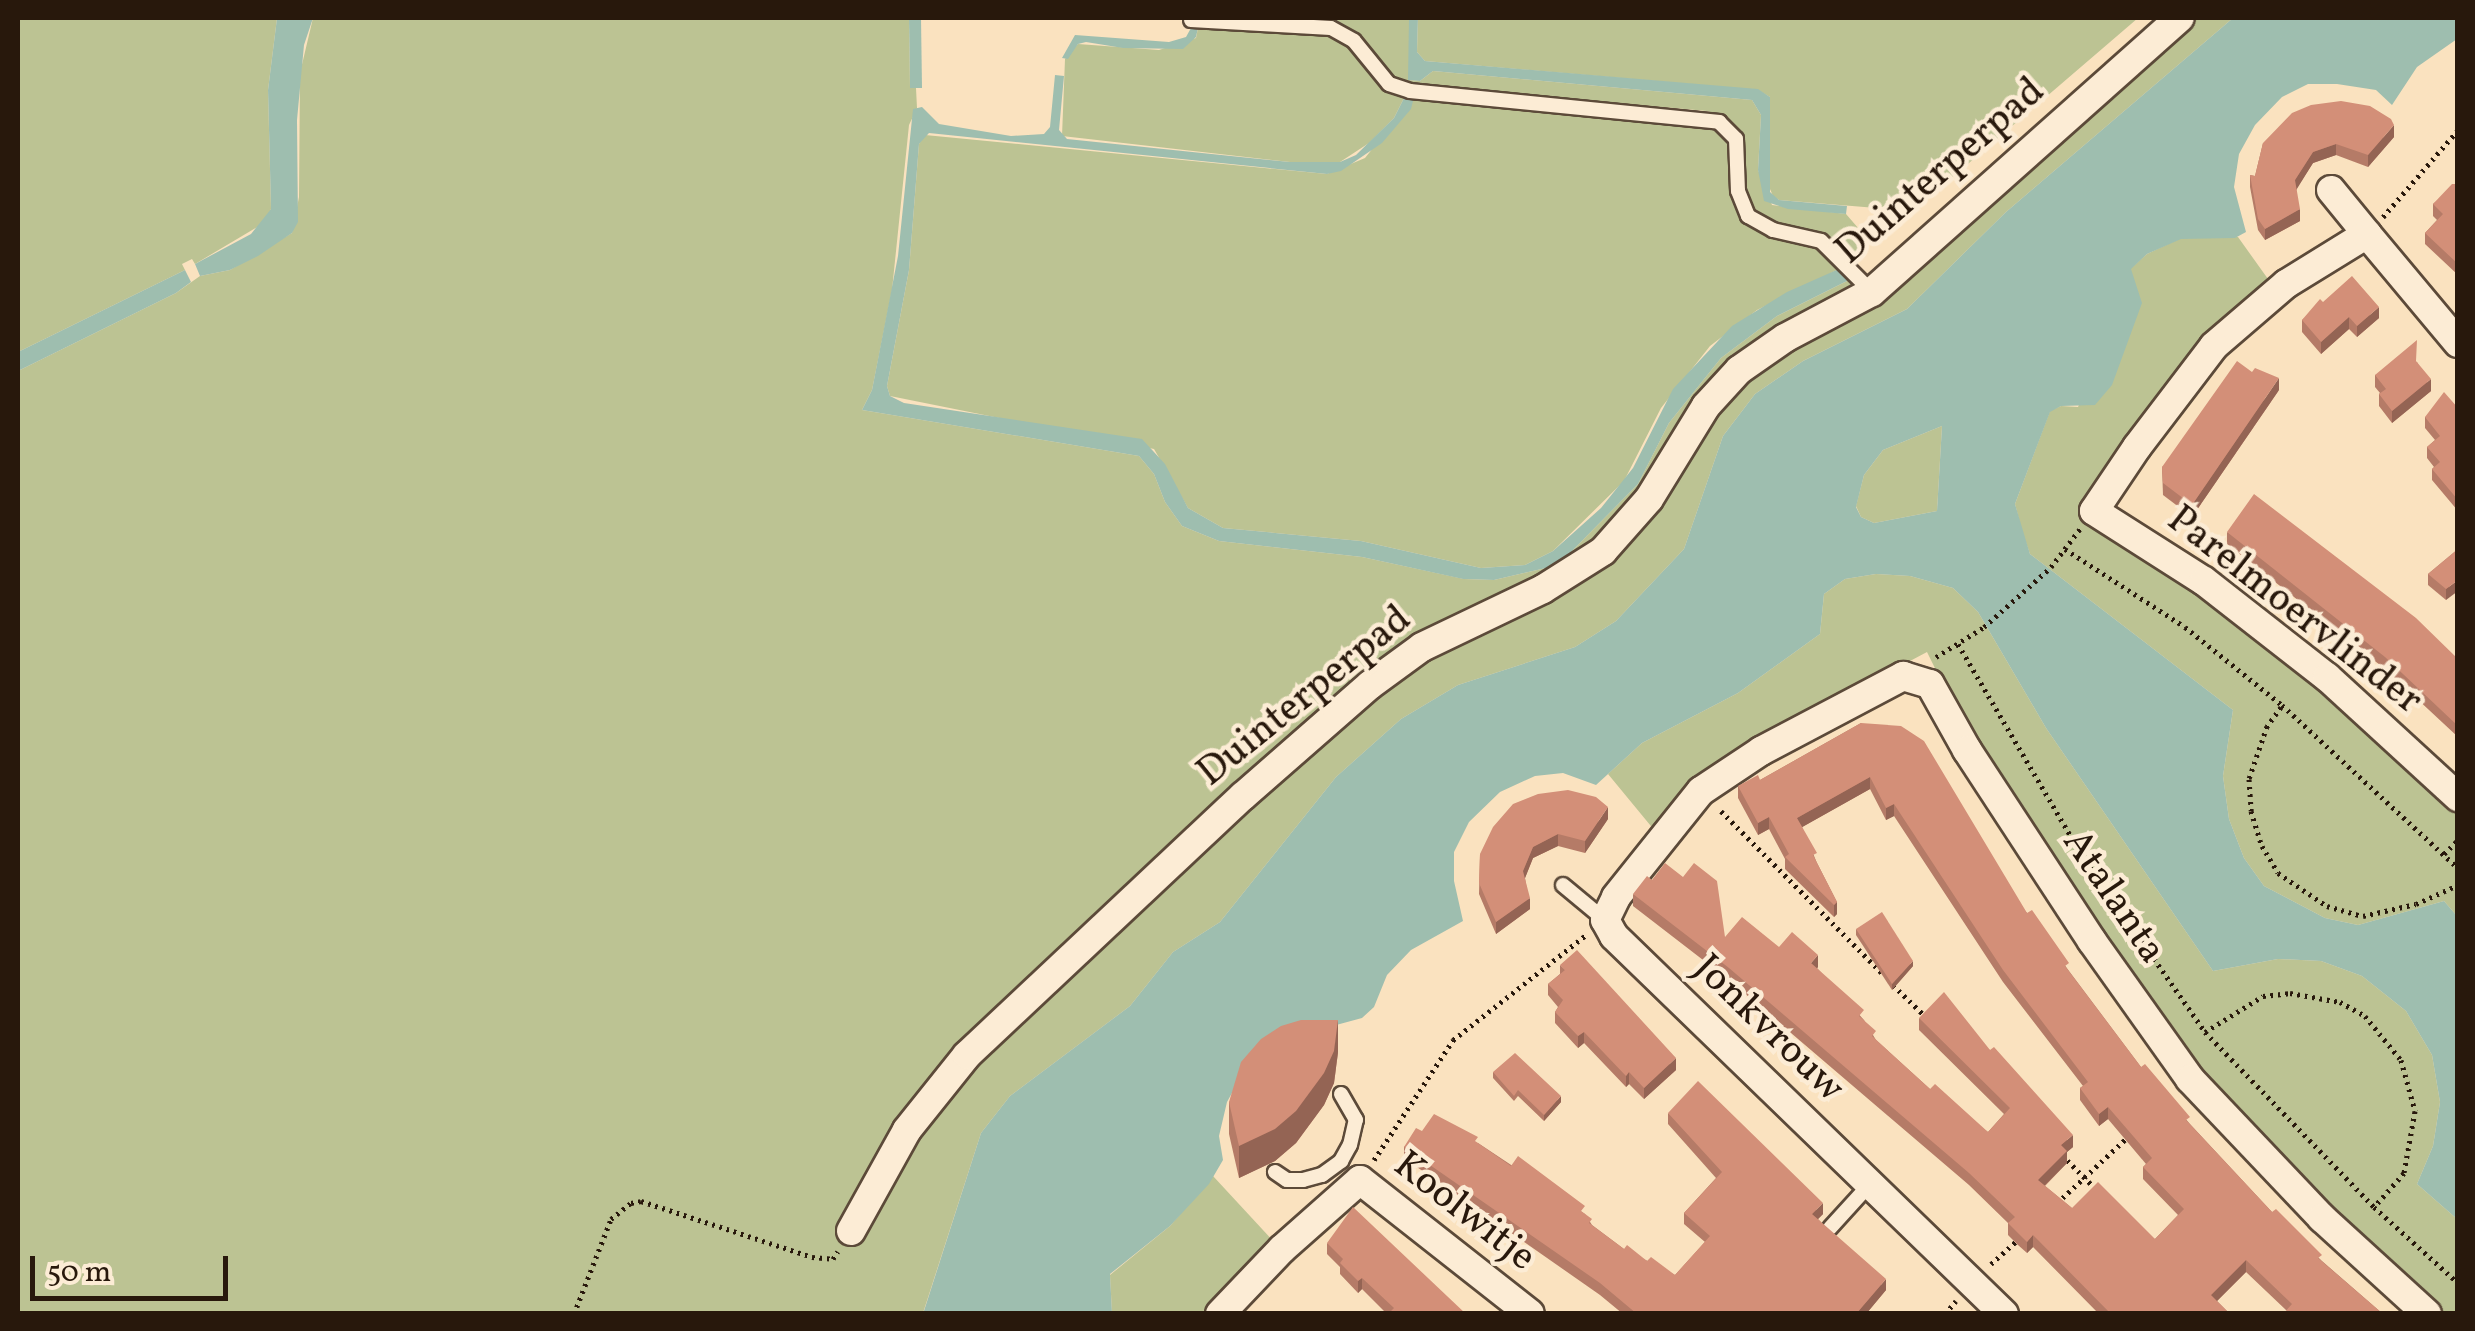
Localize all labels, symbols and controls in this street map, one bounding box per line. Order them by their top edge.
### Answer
street label: Duinterperpad [1827,68,2055,276]
street label: Parelmoervlinder [2157,497,2431,725]
street label: Duinterperpad [1188,596,1422,798]
street label: Atalanta [2051,821,2175,973]
street label: Jonkvrouw [1682,945,1854,1113]
street label: Koolwitje [1383,1142,1545,1282]
scale bar [35,1236,232,1298]
text: 50 m [47,1252,111,1294]

